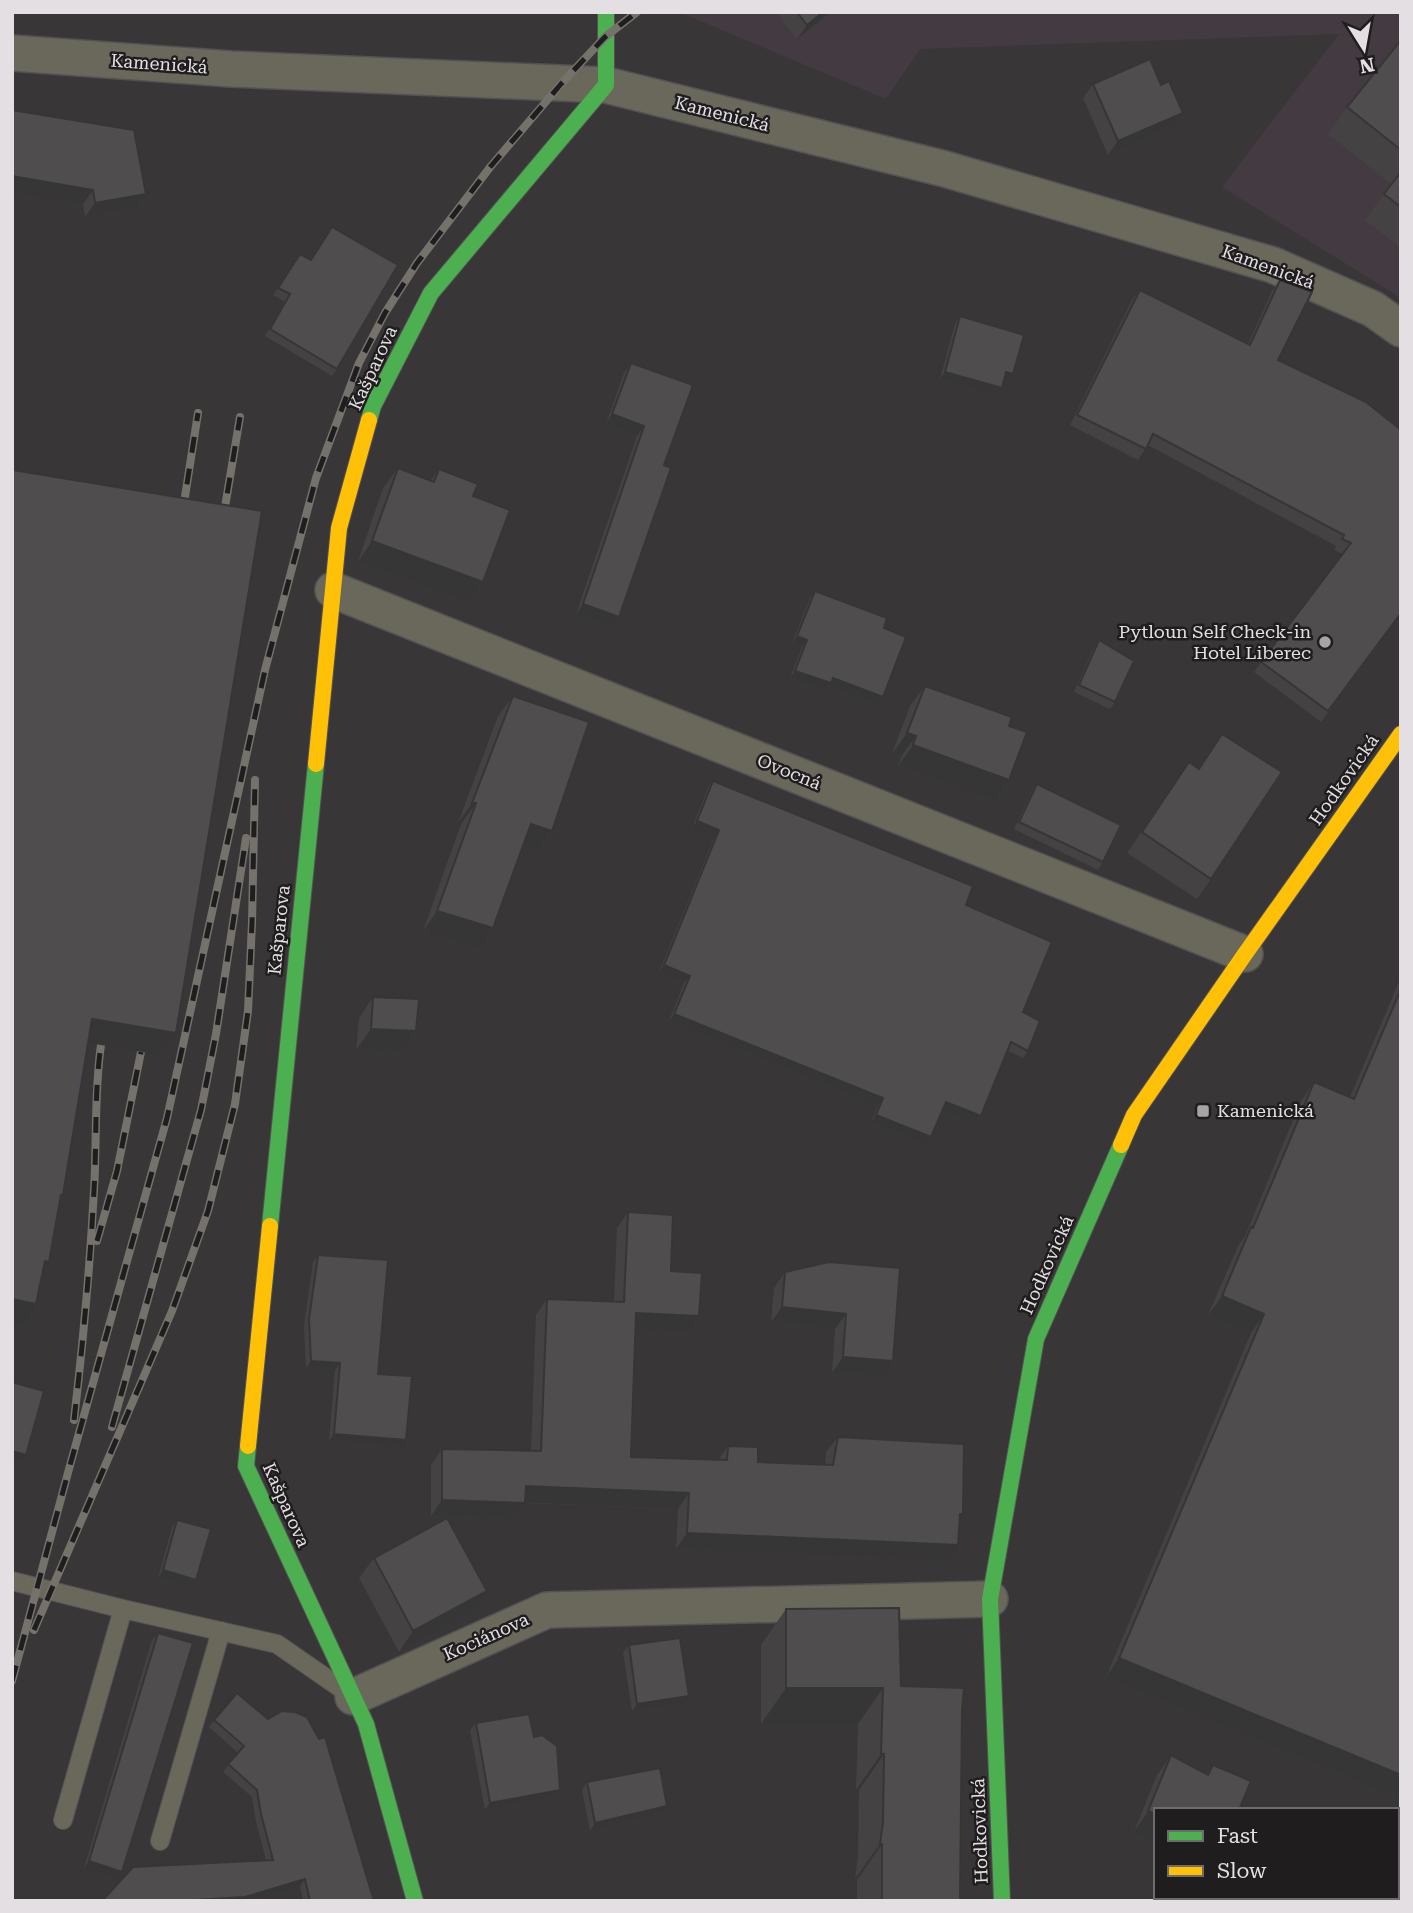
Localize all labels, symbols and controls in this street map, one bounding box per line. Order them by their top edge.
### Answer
north arrow [1329,14,1399,84]
street label: Kamenická [110,50,208,77]
text: N [1357,53,1377,78]
street label: Kamenická [673,92,772,135]
street label: Kamenická [1219,240,1317,293]
street label: Kašparova [344,322,401,413]
place label: Pytloun Self Check-in Hotel Liberec [1118,621,1311,663]
marker: Pytloun Self Check-in Hotel Liberec [1317,634,1333,650]
street label: Hodkovická [1305,730,1383,829]
street label: Ovocná [754,749,824,794]
street label: Kašparova [263,884,294,976]
place label: Kamenická [1217,1100,1314,1121]
marker: Kamenická [1195,1103,1211,1119]
street label: Hodkovická [1015,1212,1078,1317]
street label: Kašparova [259,1459,314,1550]
street label: Kociánova [440,1608,532,1665]
street label: Hodkovická [967,1778,992,1884]
legend [1154,1808,1399,1899]
text: Fast [1217,1824,1258,1848]
text: Slow [1217,1859,1267,1883]

